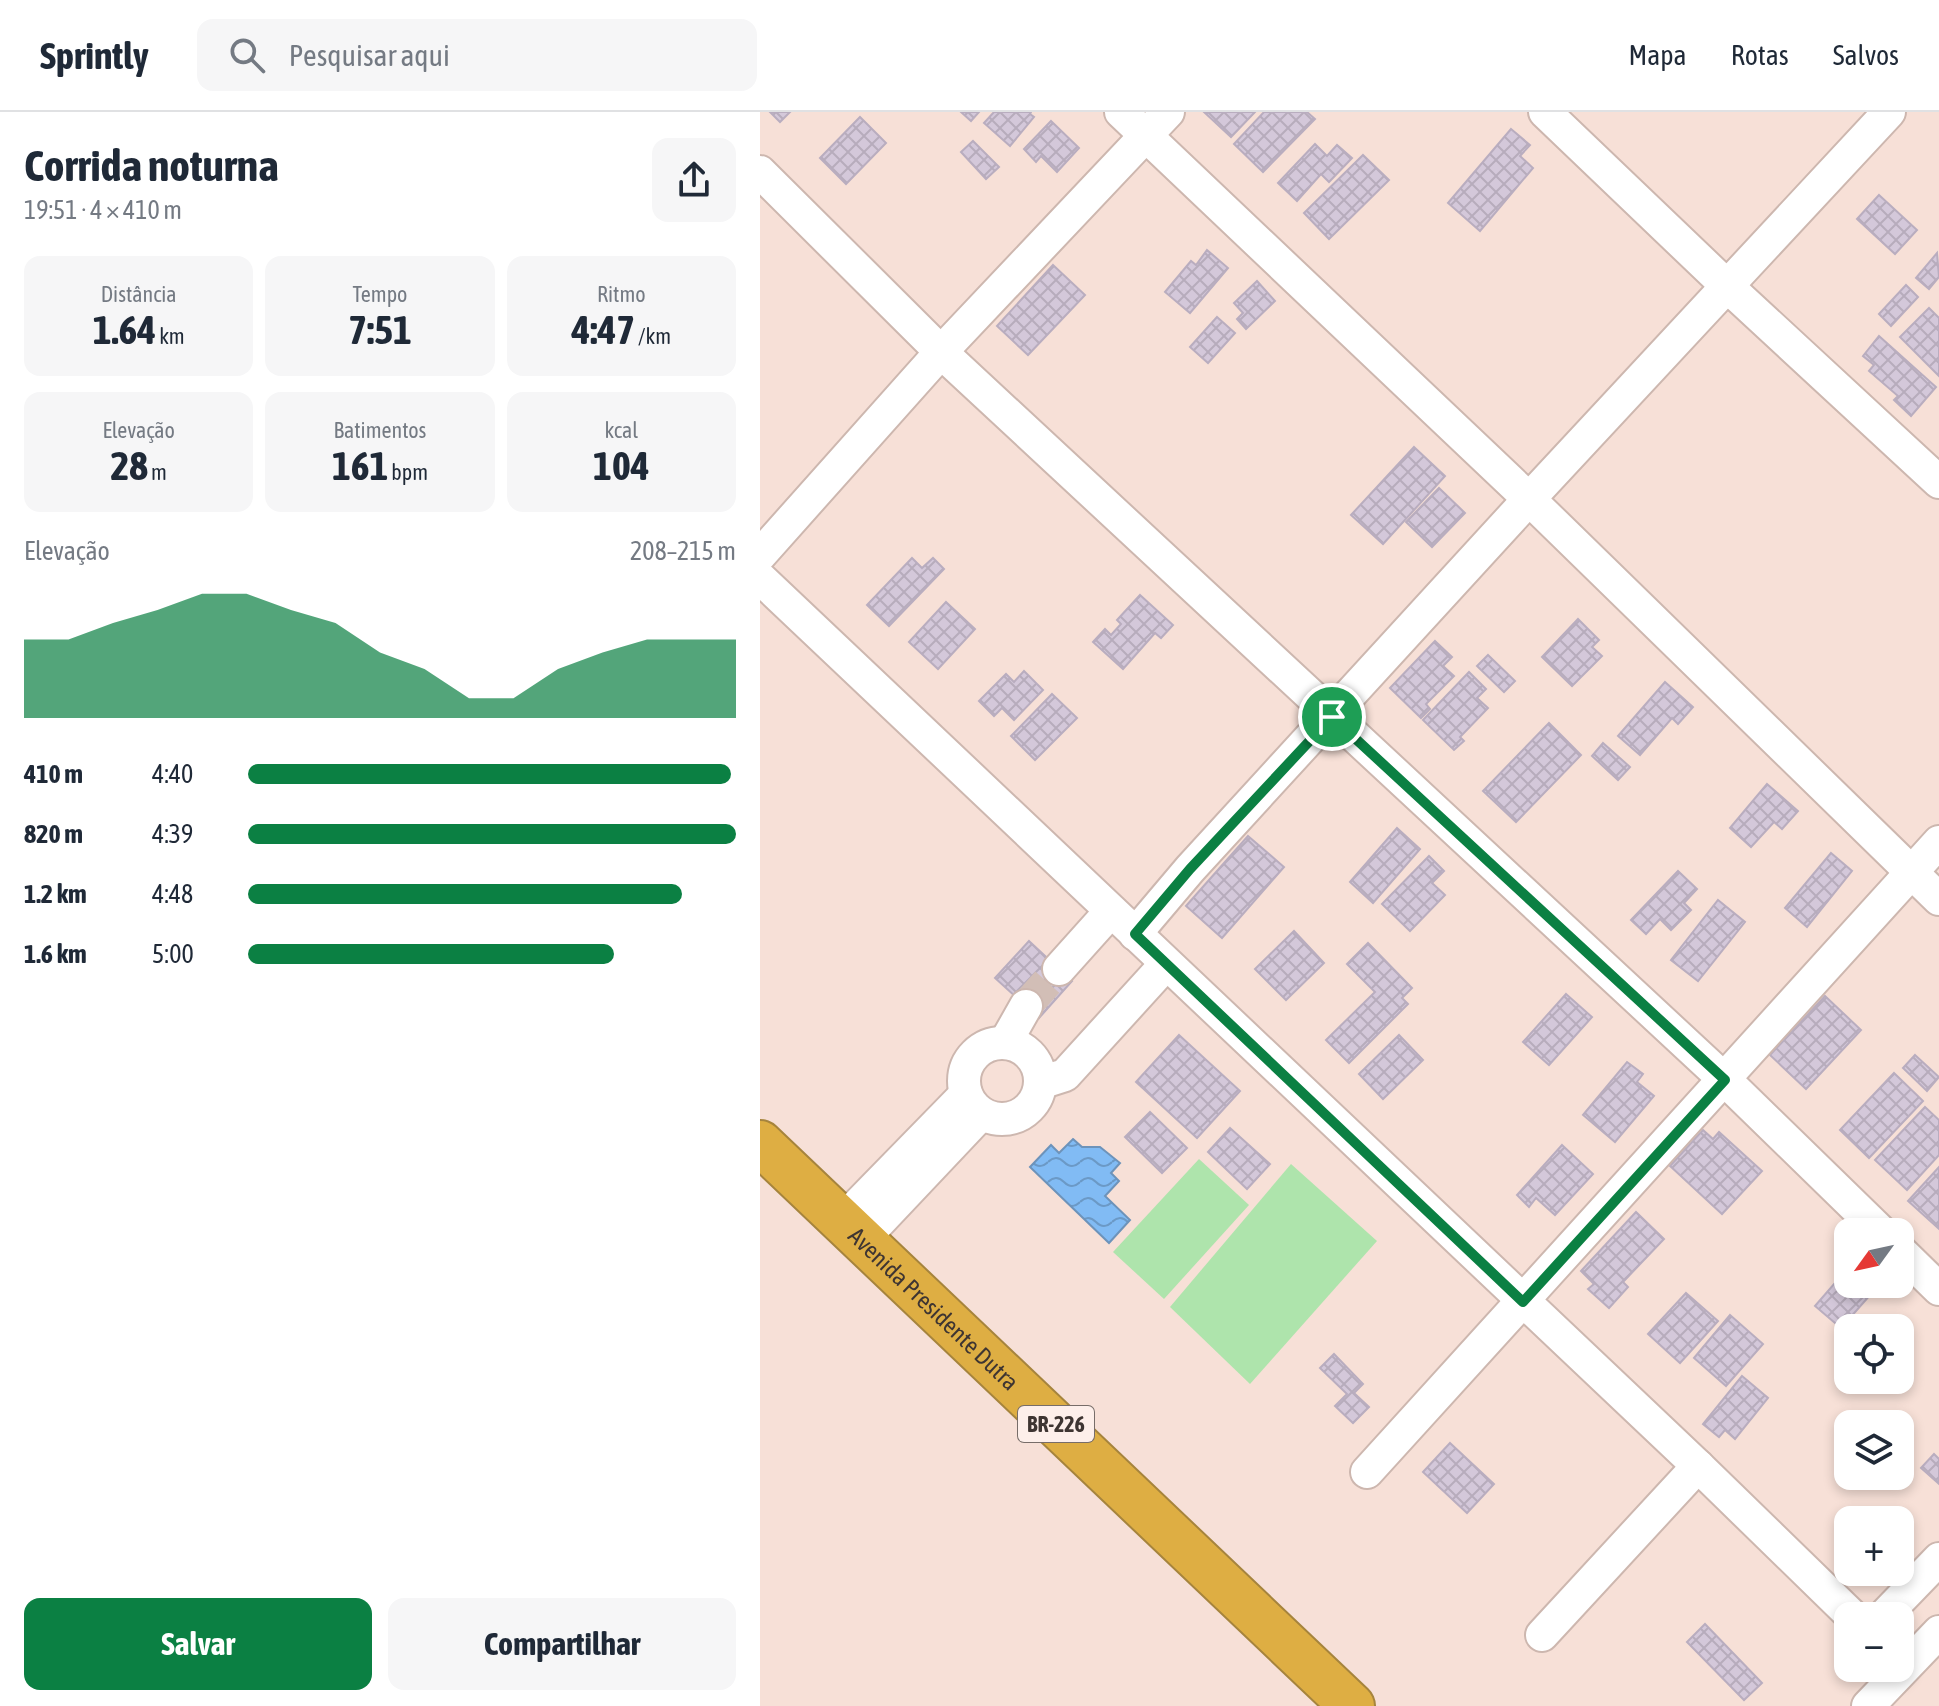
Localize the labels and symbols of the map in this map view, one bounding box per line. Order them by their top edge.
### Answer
pin [1298,683,1366,751]
north arrow [1834,1218,1914,1298]
street label: Avenida Presidente Dutra [844,1222,1024,1395]
road number: BR-226 [1018,1406,1094,1442]

